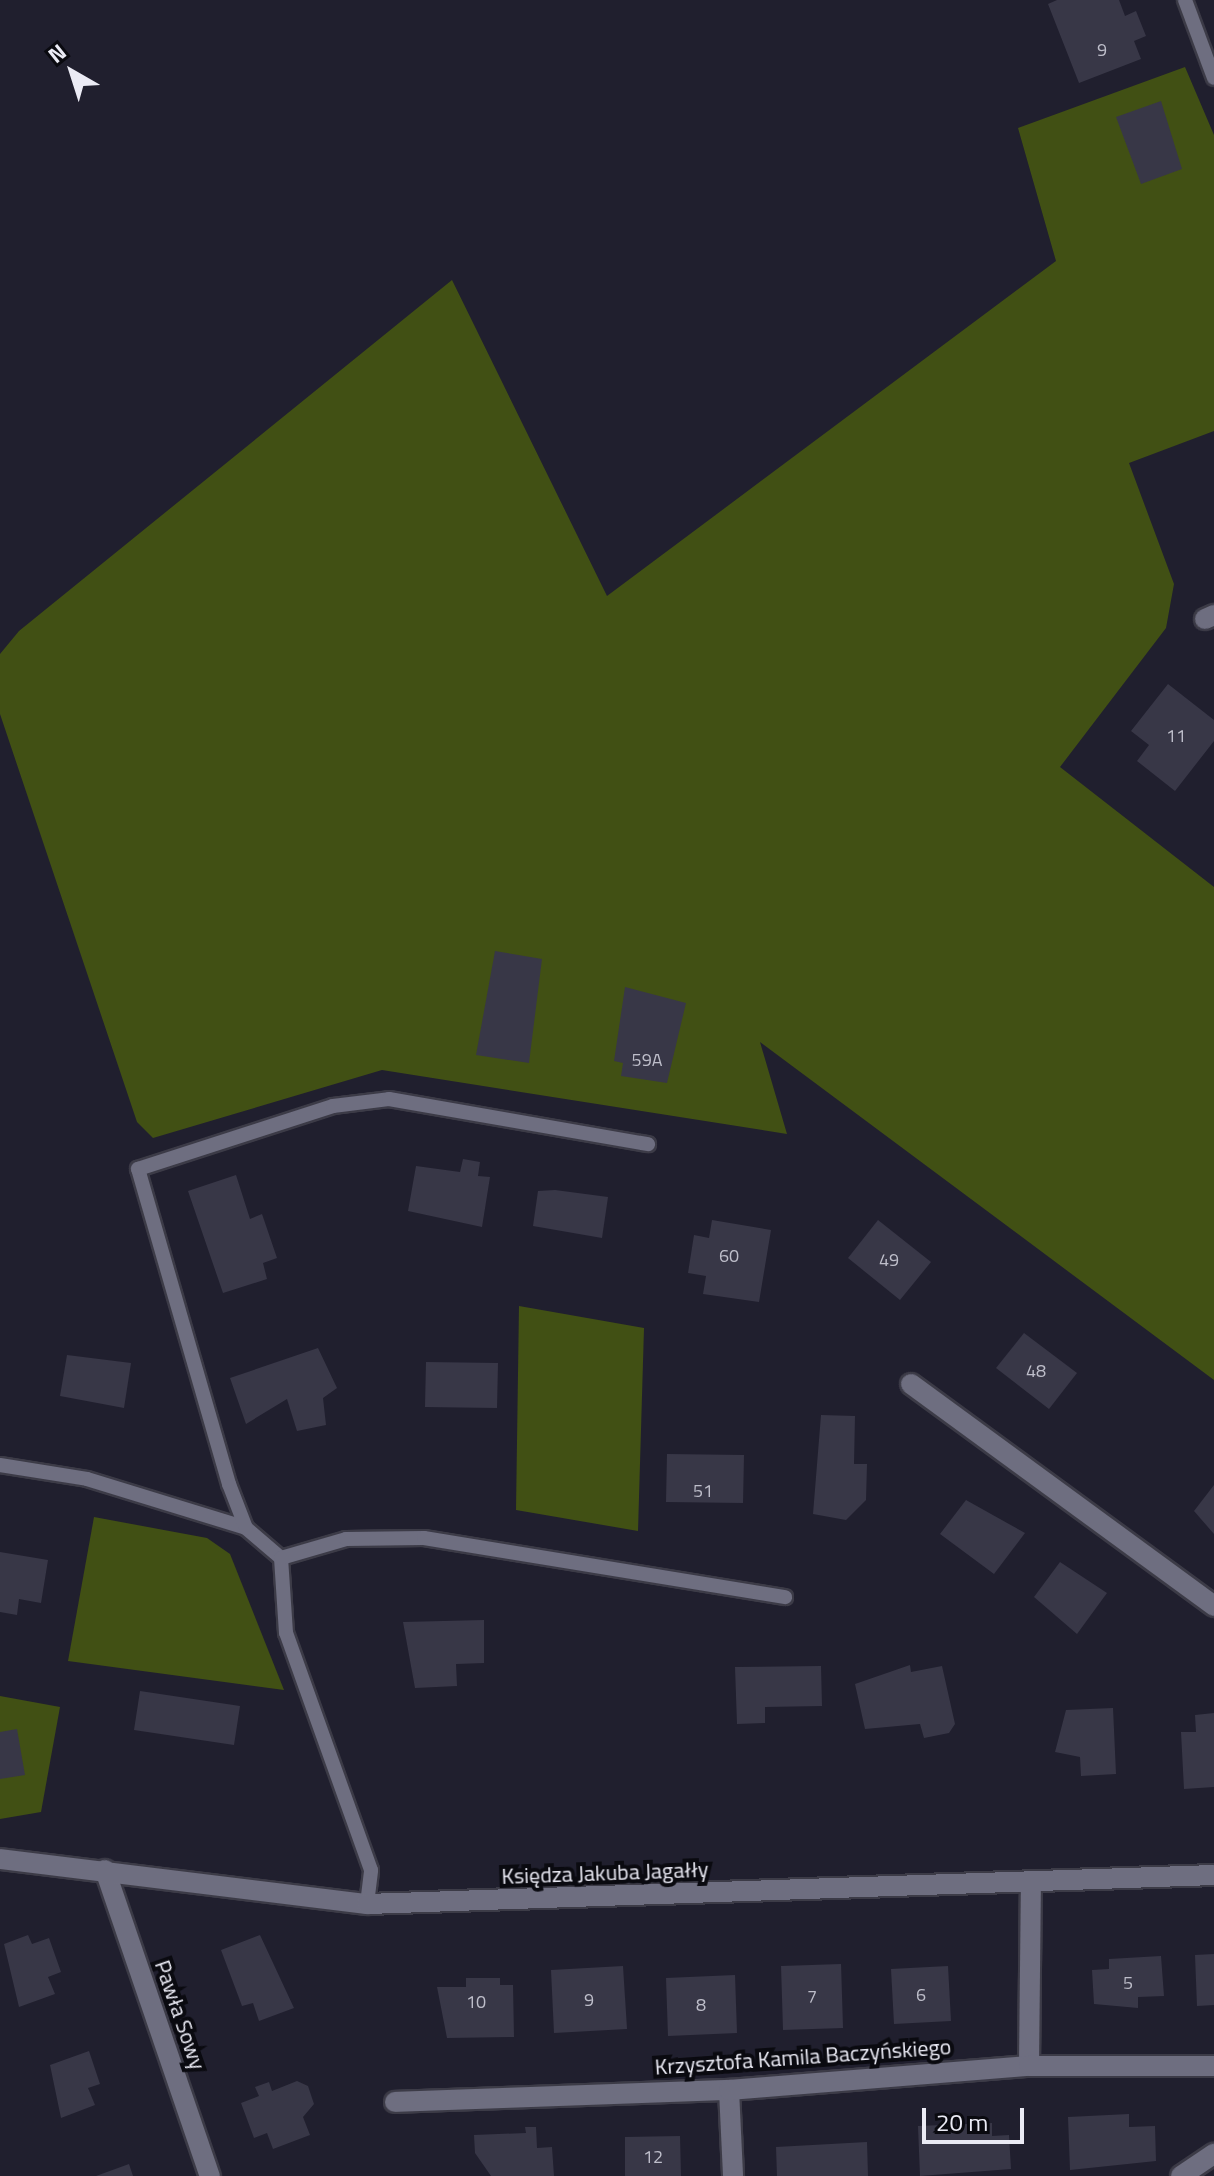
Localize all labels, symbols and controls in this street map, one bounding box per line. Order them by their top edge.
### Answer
north arrow [32,32,112,112]
text: N [40,35,74,71]
house number: 9 [1097,39,1107,61]
house number: 11 [1166,725,1186,747]
house number: 59A [632,1049,662,1071]
house number: 60 [719,1245,739,1267]
house number: 49 [879,1249,899,1271]
house number: 48 [1026,1360,1046,1382]
house number: 51 [693,1480,713,1502]
street label: Księdza Jakuba Jagałły [501,1856,709,1890]
street label: Pawła Sowy [149,1957,211,2073]
house number: 5 [1123,1972,1133,1994]
house number: 6 [916,1984,926,2006]
house number: 7 [807,1986,817,2008]
house number: 9 [584,1989,594,2011]
house number: 10 [466,1991,486,2013]
house number: 8 [696,1994,706,2016]
street label: Krzysztofa Kamila Baczyńskiego [654,2033,952,2081]
scale bar [926,2092,1028,2142]
text: 20 m [936,2104,988,2140]
house number: 12 [643,2146,663,2168]

